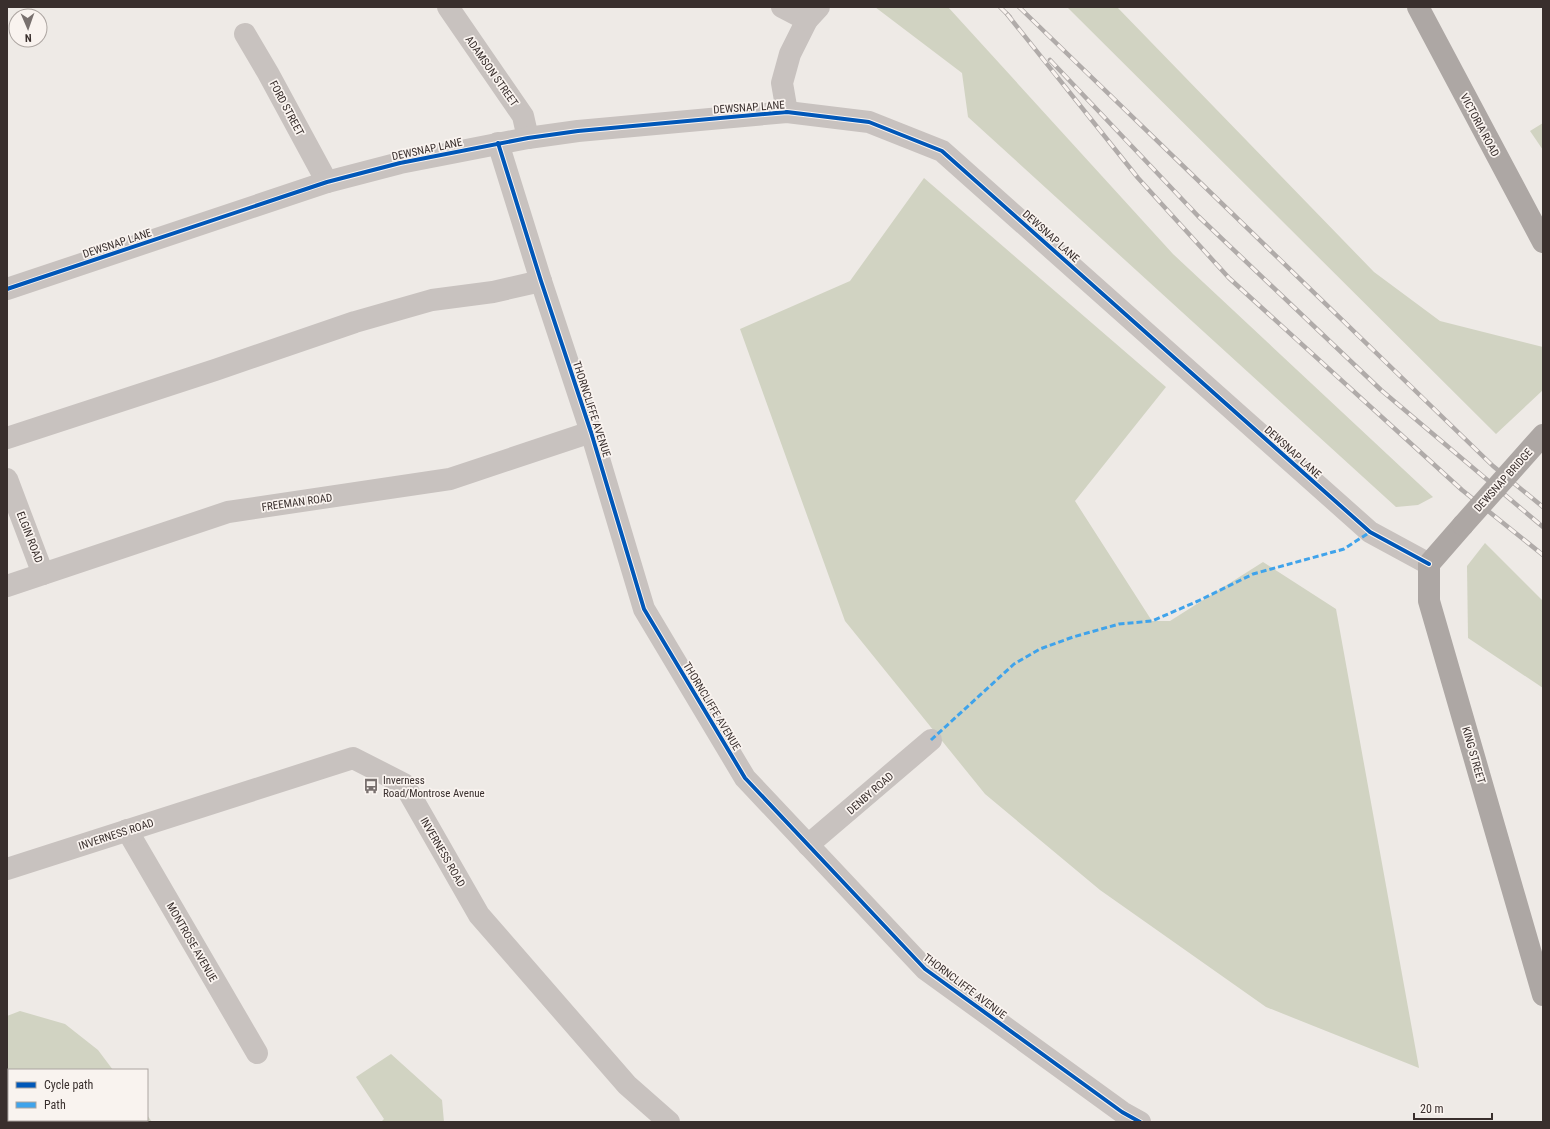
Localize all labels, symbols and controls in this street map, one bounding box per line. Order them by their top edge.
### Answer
north arrow [8,8,48,48]
text: N [24,31,32,44]
street label: ADAMSON STREET [463,34,521,109]
street label: FORD STREET [267,78,307,138]
street label: VICTORIA ROAD [1457,91,1502,159]
street label: DEWSNAP LANE [713,98,786,116]
street label: DEWSNAP LANE [391,136,464,163]
street label: DEWSNAP LANE [1020,208,1082,266]
street label: DEWSNAP LANE [81,226,154,261]
street label: THORNCLIFFE AVENUE [570,359,613,459]
street label: DEWSNAP LANE [1262,424,1324,482]
street label: DEWSNAP BRIDGE [1472,446,1536,515]
street label: FREEMAN ROAD [261,491,333,514]
street label: ELGIN ROAD [14,510,45,565]
street label: THORNCLIFFE AVENUE [680,660,743,753]
street label: KING STREET [1459,725,1488,785]
street label: DENBY ROAD [844,770,896,817]
place label: Inverness Road/Montrose Avenue [383,774,485,800]
bus stop icon: Inverness Road/Montrose Avenue [362,777,380,795]
street label: INVERNESS ROAD [417,815,468,889]
street label: INVERNESS ROAD [77,816,155,853]
street label: MONTROSE AVENUE [164,900,220,985]
street label: THORNCLIFFE AVENUE [921,951,1009,1022]
legend [8,1069,148,1121]
text: Cycle path [44,1078,94,1092]
scale bar [1414,1095,1492,1121]
text: Path [44,1098,66,1112]
text: 20 m [1420,1102,1444,1116]

